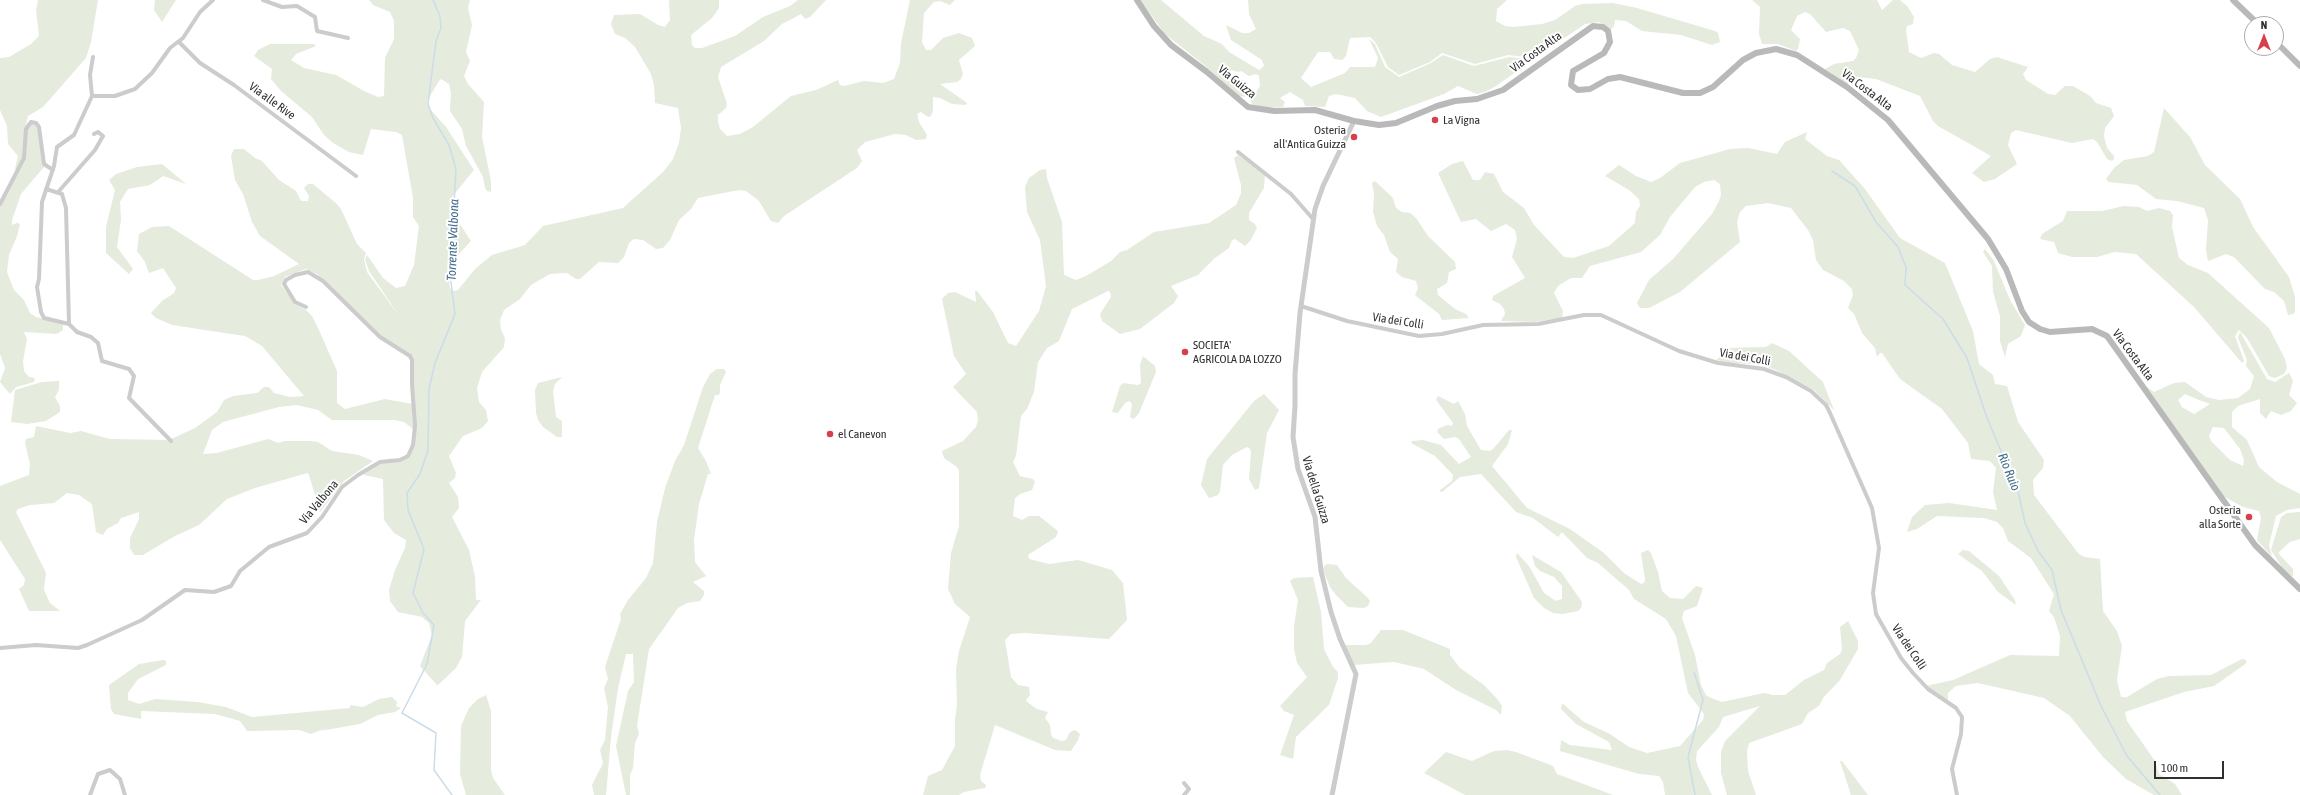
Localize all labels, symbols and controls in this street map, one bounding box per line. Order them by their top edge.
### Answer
north arrow [2244,16,2284,56]
text: N [2261,19,2267,31]
street label: Via Costa Alta [1508,29,1564,75]
street label: Via Guizza [1215,62,1259,102]
street label: Via Costa Alta [1839,66,1895,114]
street label: Via alle Rive [246,79,298,123]
place label: La Vigna [1443,113,1480,127]
marker: La Vigna [1430,115,1440,125]
place label: Osteria all'Antica Guizza [1273,123,1346,151]
marker: Osteria all'Antica Guizza [1349,132,1359,142]
water label: Torrente Valbona [444,199,462,281]
street label: Via dei Colli [1371,310,1425,332]
street label: Via Costa Alta [2109,327,2157,383]
place label: SOCIETA' AGRICOLA DA LOZZO [1193,338,1282,366]
street label: Via dei Colli [1718,345,1772,369]
marker: SOCIETA' AGRICOLA DA LOZZO [1180,347,1190,357]
place label: el Canevon [838,427,887,441]
marker: el Canevon [825,429,835,439]
water label: Rio Ruio [1994,451,2024,493]
street label: Via della Guizza [1299,455,1333,525]
street label: Via Valbona [296,477,342,527]
place label: Osteria alla Sorte [2199,503,2241,531]
marker: Osteria alla Sorte [2244,512,2254,522]
street label: Via dei Colli [1889,622,1929,672]
scale bar [2156,753,2226,779]
text: 100 m [2161,761,2188,775]

